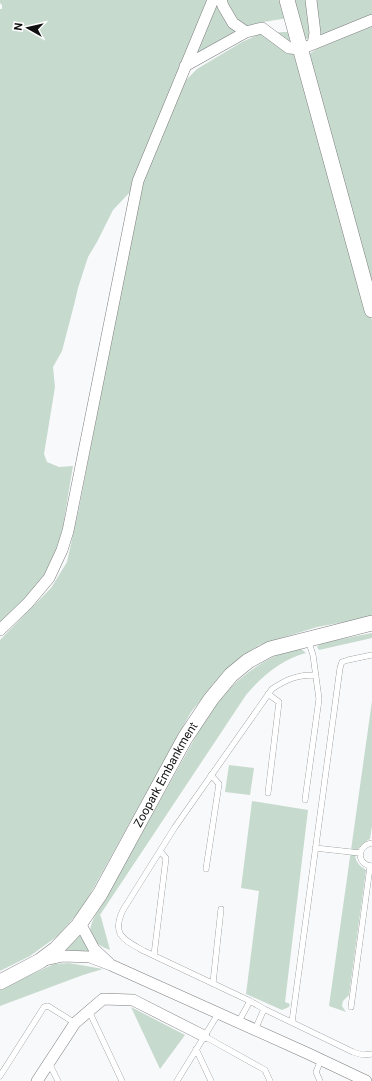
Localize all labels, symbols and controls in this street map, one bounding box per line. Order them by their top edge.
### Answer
north arrow [8,8,48,48]
text: N [12,22,26,31]
street label: Zoopark Embankment [131,719,201,830]

